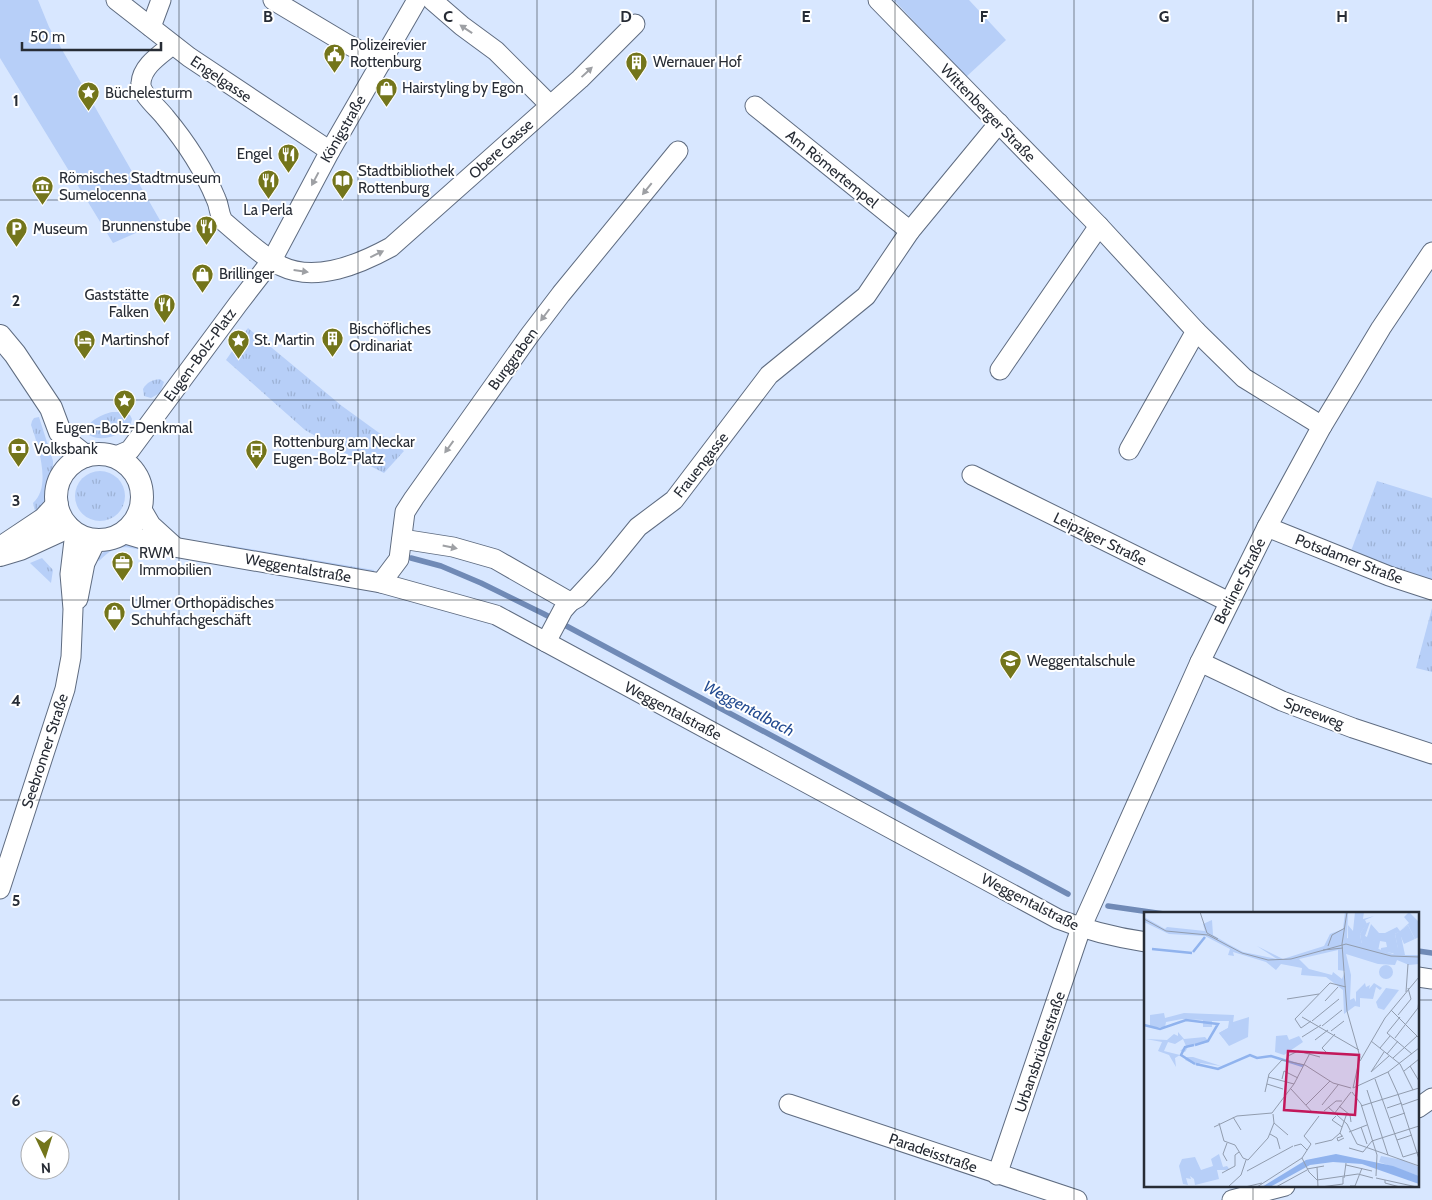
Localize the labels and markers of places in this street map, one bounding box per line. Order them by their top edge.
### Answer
place label: Polizeirevier Rottenburg [350,36,427,71]
public building icon: Polizeirevier Rottenburg [322,42,346,73]
building icon: Wernauer Hof [625,50,649,81]
place label: Wernauer Hof [653,53,742,71]
shop icon: Hairstyling by Egon [374,76,398,107]
place label: Hairstyling by Egon [402,79,524,97]
place icon: Büchelesturm [77,81,101,112]
place label: Büchelesturm [105,84,193,102]
restaurant icon: Engel [276,142,300,173]
place label: Engel [237,145,272,163]
place label: Stadtbibliothek Rottenburg [358,162,455,197]
library icon: Stadtbibliothek Rottenburg [330,168,354,199]
place label: Römisches Stadtmuseum Sumelocenna [59,169,221,204]
restaurant icon: La Perla [256,169,280,200]
museum icon: Römisches Stadtmuseum Sumelocenna [31,175,55,206]
place label: La Perla [243,201,294,219]
restaurant icon: Brunnenstube [195,214,219,245]
parking icon: Museum [5,217,29,248]
place label: Brunnenstube [102,217,191,235]
place label: Museum [33,220,88,238]
shop icon: Brillinger [191,262,215,293]
place label: Brillinger [219,265,275,283]
place label: Gaststätte Falken [84,286,149,321]
restaurant icon: Gaststätte Falken [153,292,177,323]
place label: Bischöfliches Ordinariat [349,320,431,355]
building icon: Bischöfliches Ordinariat [321,326,345,357]
hotel icon: Martinshof [73,328,97,359]
place icon: St. Martin [226,328,250,359]
place label: Martinshof [101,331,169,349]
place label: St. Martin [254,331,315,349]
place icon: Eugen-Bolz-Denkmal [112,388,136,419]
place label: Eugen-Bolz-Denkmal [55,419,193,437]
place label: Rottenburg am Neckar Eugen-Bolz-Platz [273,433,415,468]
bank icon: Volksbank [6,437,30,468]
bus stop icon: Rottenburg am Neckar Eugen-Bolz-Platz [245,439,269,470]
place label: Volksbank [34,440,98,458]
place label: RWM Immobilien [139,544,212,579]
office icon: RWM Immobilien [111,550,135,581]
place label: Ulmer Orthopädisches Schuhfachgeschäft [131,594,274,629]
shop icon: Ulmer Orthopädisches Schuhfachgeschäft [103,600,127,631]
school or university icon: Weggentalschule [999,649,1023,680]
place label: Weggentalschule [1027,652,1135,670]

